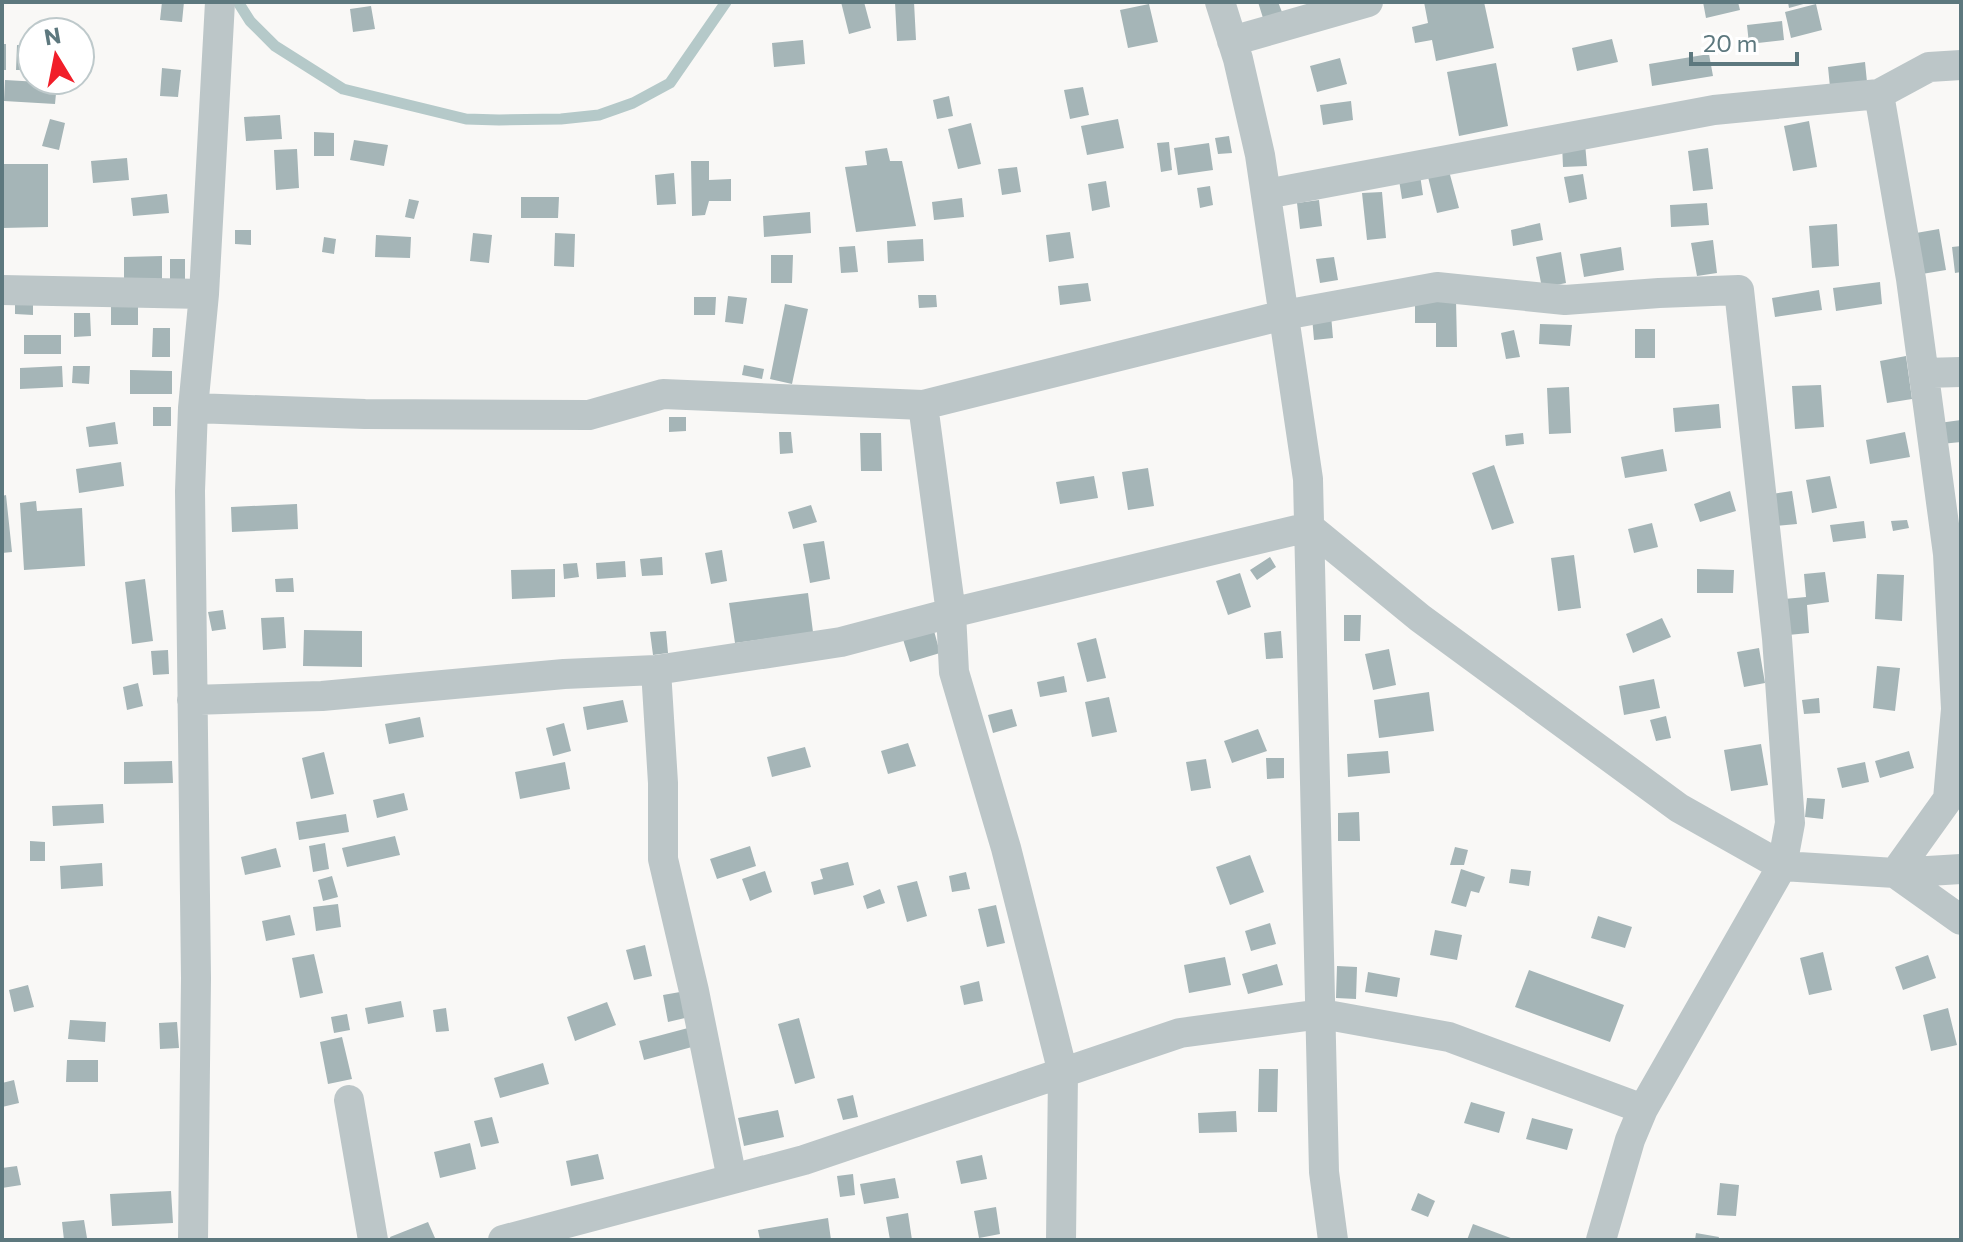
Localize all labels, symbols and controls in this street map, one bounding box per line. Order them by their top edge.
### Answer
north arrow [16,16,96,96]
scale bar [1691,16,1797,66]
text: N [42,21,63,51]
text: 20 m [1703,28,1757,57]

